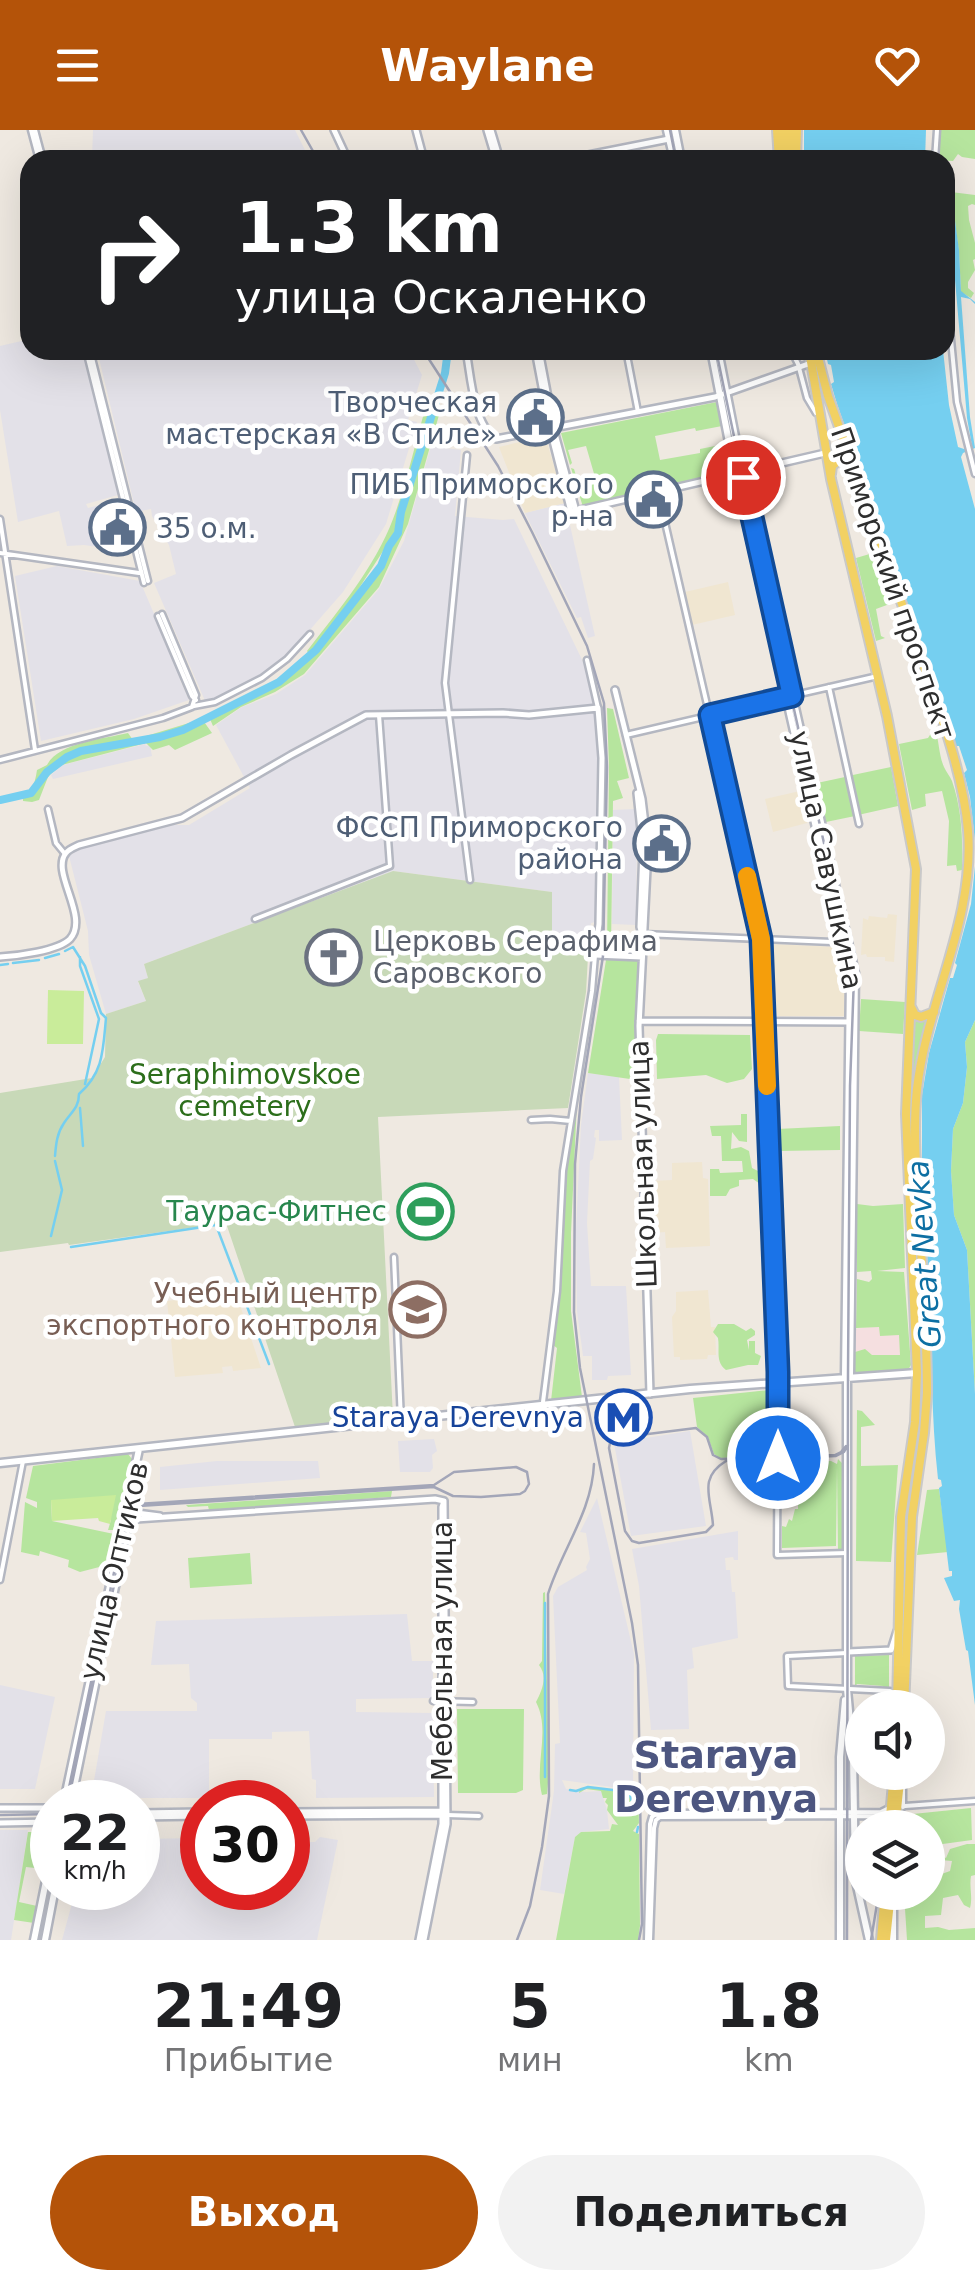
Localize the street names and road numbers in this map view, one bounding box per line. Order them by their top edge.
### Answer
street label: Приморский проспект [824,423,962,743]
street label: улица Савушкина [782,728,870,992]
street label: Школьная улица [622,1039,664,1289]
street label: улица Оптиков [73,1459,155,1683]
street label: Мебельная улица [426,1521,459,1781]

